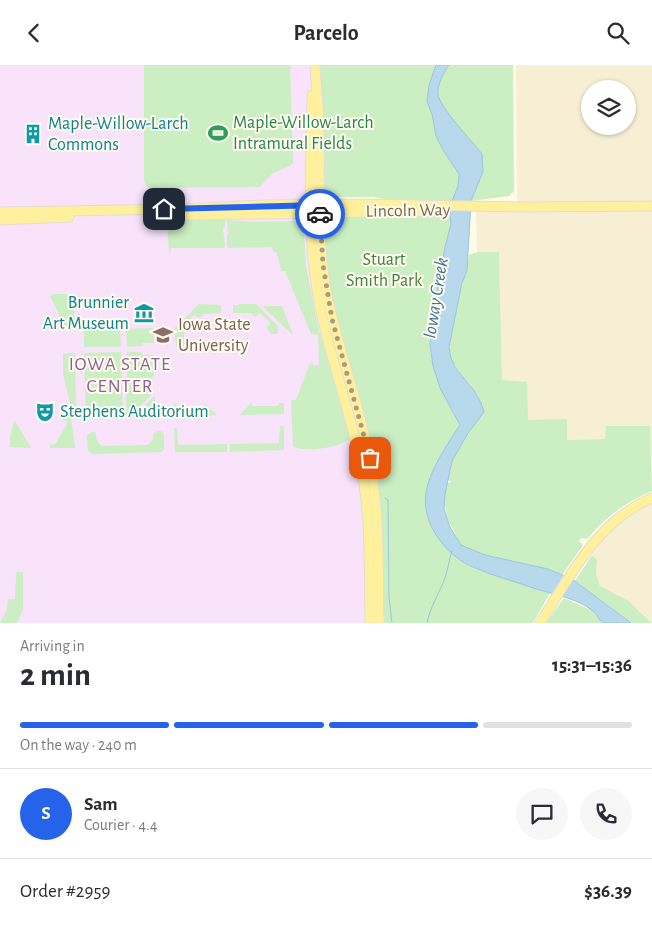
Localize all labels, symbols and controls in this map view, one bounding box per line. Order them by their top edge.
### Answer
icon: back [20,19,48,47]
icon: search [604,19,632,47]
text: Parcelo [293,22,359,44]
map controls [581,80,636,135]
button: layers [581,80,636,135]
place label: Maple-Willow-Larch Intramural Fields [233,114,374,153]
place label: Maple-Willow-Larch Commons [48,115,189,154]
sports icon: Maple-Willow-Larch Intramural Fields [207,122,229,144]
building icon: Maple-Willow-Larch Commons [22,123,44,145]
pin [143,188,185,230]
courier [295,189,345,239]
icon: home [150,195,178,223]
icon: car [306,200,334,228]
street label: Lincoln Way [366,201,451,221]
park label: Stuart Smith Park [346,251,423,290]
water label: Ioway Creek [420,256,452,340]
place label: Brunnier Art Museum [43,294,129,333]
museum icon: Brunnier Art Museum [133,302,155,324]
place label: Iowa State University [178,316,251,355]
school or university icon: Iowa State University [152,324,174,346]
district label: IOWA STATE CENTER [69,355,171,396]
theatre icon: Stephens Auditorium [34,401,56,423]
place label: Stephens Auditorium [60,403,209,421]
pin [349,437,391,479]
icon: bag [356,444,384,472]
text: Arriving in [20,638,85,654]
text: 15:31–15:36 [552,656,632,675]
text: 2 min [20,659,91,691]
text: On the way · 240 m [20,737,137,753]
button: chat [516,788,568,840]
button: phone [580,788,632,840]
text: Sam [84,795,118,814]
text: S [41,804,51,823]
text: Courier · 4.4 [84,817,157,833]
text: Order #2959 [20,882,110,901]
text: $36.39 [584,882,632,901]

